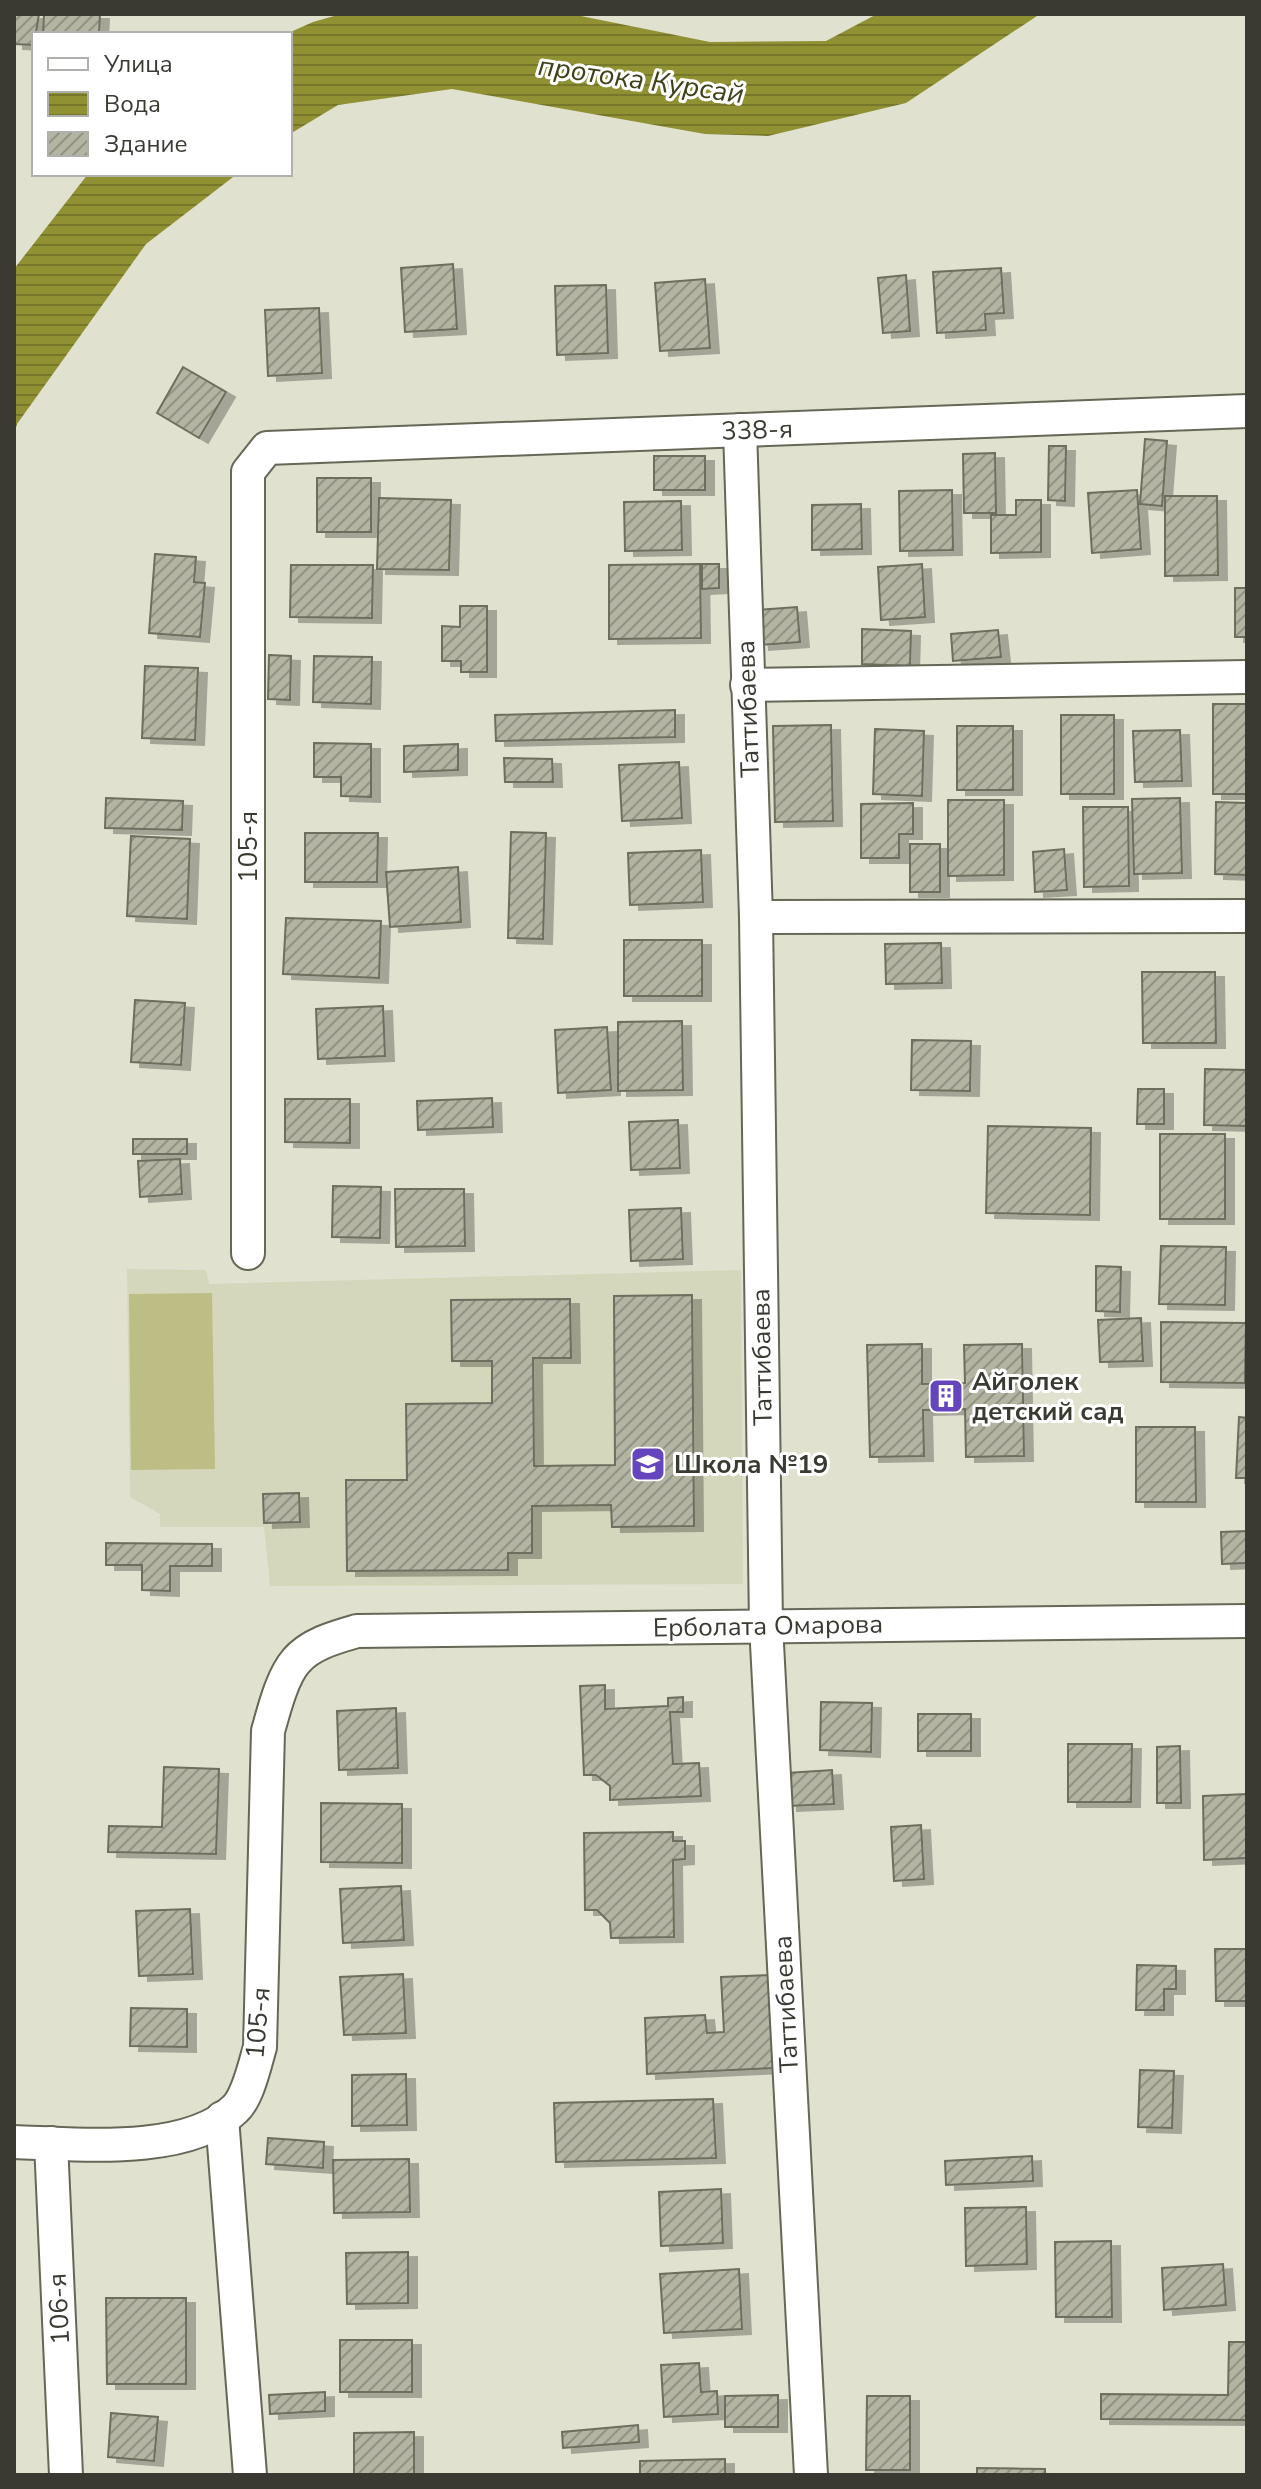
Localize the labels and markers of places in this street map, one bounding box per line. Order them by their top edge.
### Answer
place label: Айголек детский сад [972,1364,1124,1429]
building icon: Айголек детский сад [927,1377,965,1415]
school or university icon: Школа №19 [629,1445,667,1483]
place label: Школа №19 [674,1447,828,1482]

